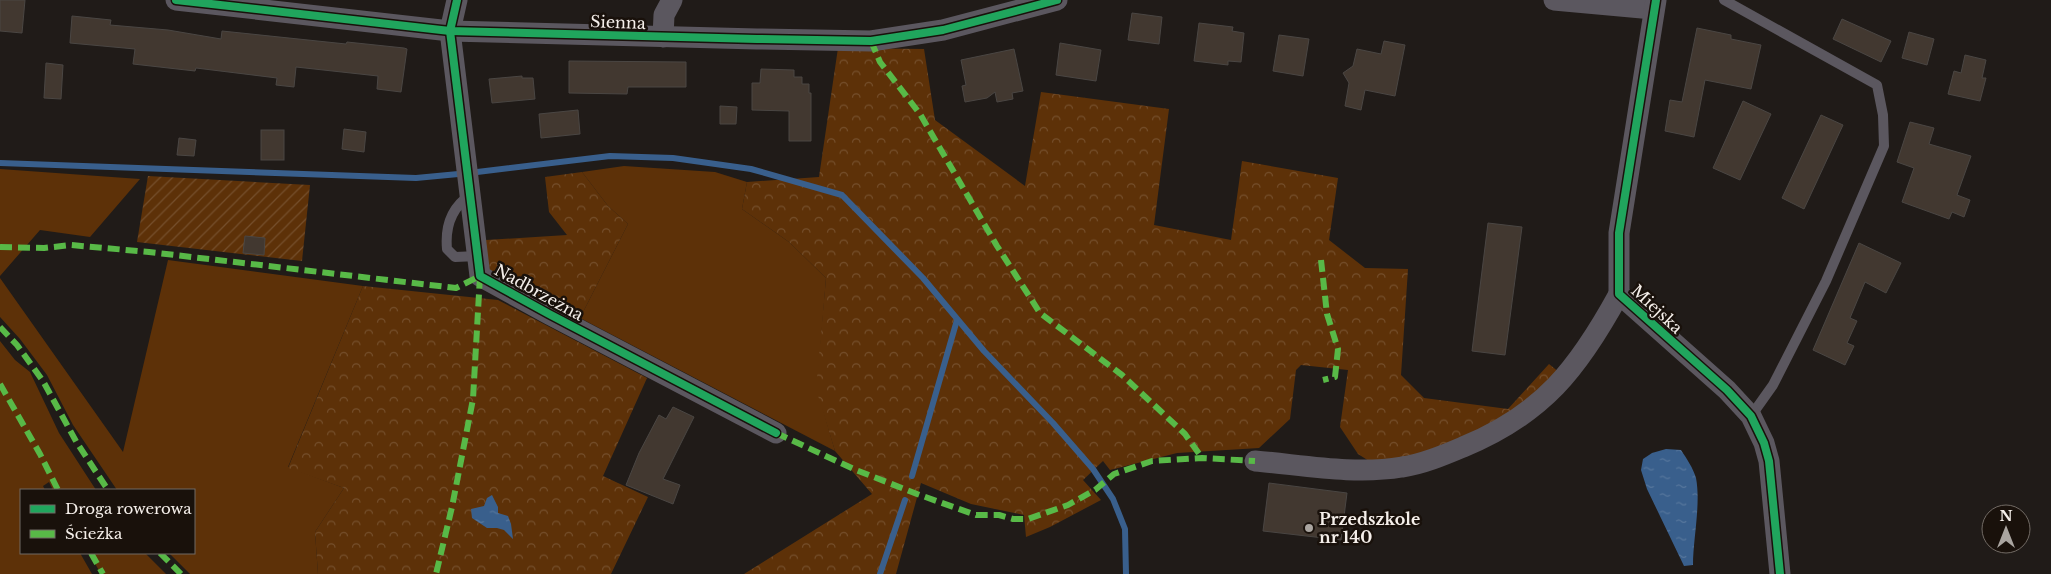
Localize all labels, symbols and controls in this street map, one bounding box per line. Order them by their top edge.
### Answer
street label: Sienna [590,11,646,33]
street label: Nadbrzeżna [491,259,587,325]
street label: Miejska [1627,280,1687,338]
legend [20,489,195,554]
text: Droga rowerowa [65,499,192,518]
north arrow [1981,504,2031,554]
text: N [1999,507,2013,525]
place label: Przedszkole nr 140 [1319,509,1420,547]
marker: Przedszkole nr 140 [1303,522,1315,534]
text: Ścieżka [65,524,123,543]

